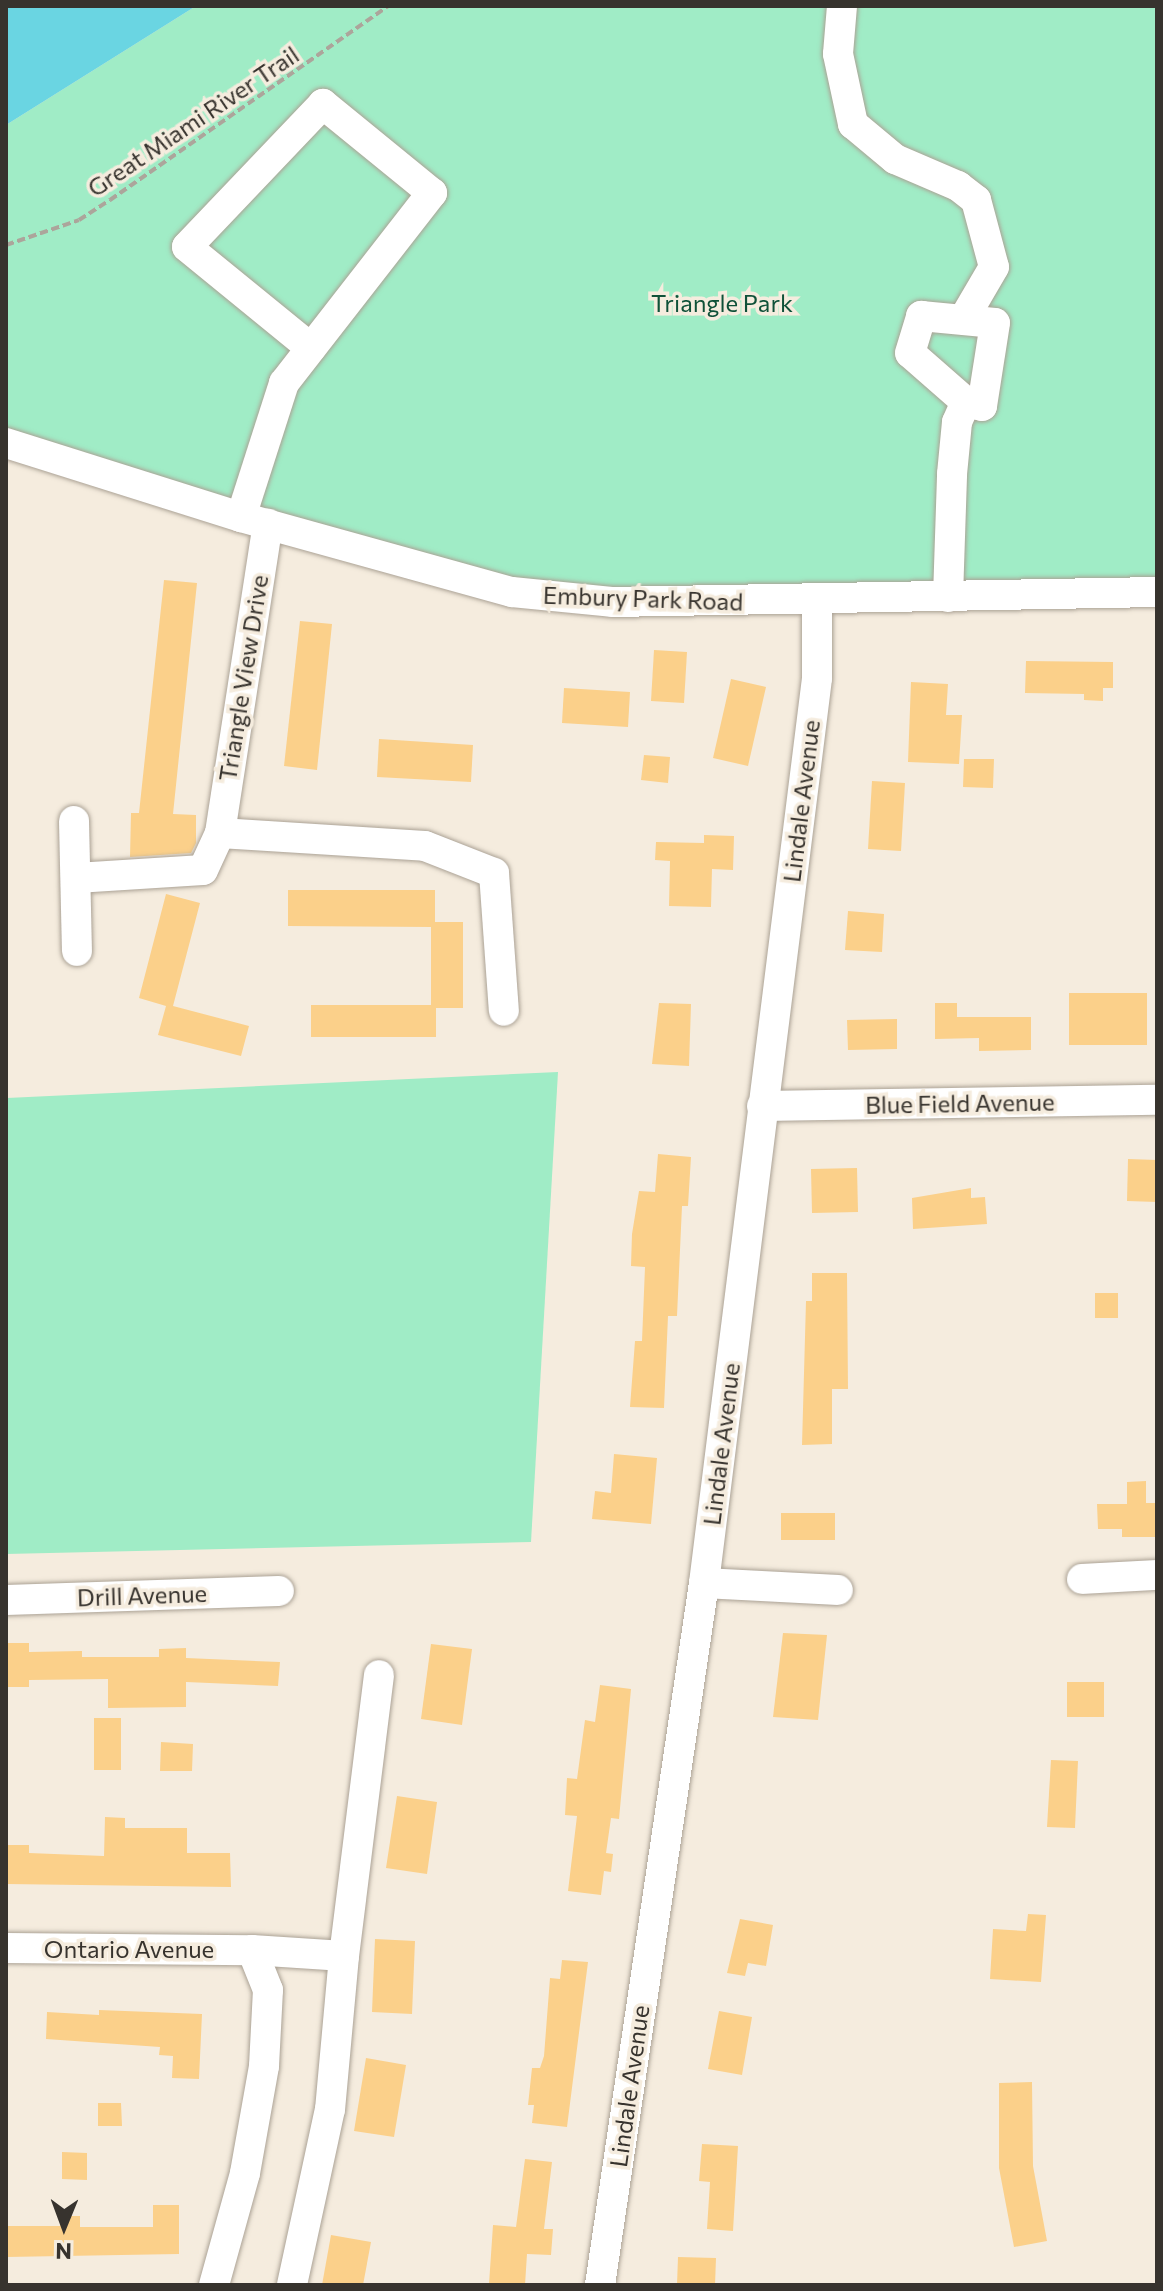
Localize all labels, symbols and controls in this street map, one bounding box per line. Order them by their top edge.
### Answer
street label: Great Miami River Trail [82,40,304,202]
park label: Triangle Park [651,289,793,317]
street label: Triangle View Drive [212,573,274,783]
street label: Embury Park Road [542,580,744,616]
street label: Lindale Avenue [777,718,825,884]
street label: Blue Field Avenue [865,1087,1055,1119]
street label: Lindale Avenue [697,1361,745,1527]
street label: Drill Avenue [76,1578,208,1612]
street label: Ontario Avenue [44,1935,214,1963]
street label: Lindale Avenue [603,2003,655,2169]
north arrow [24,2187,104,2267]
text: N [55,2238,72,2265]

